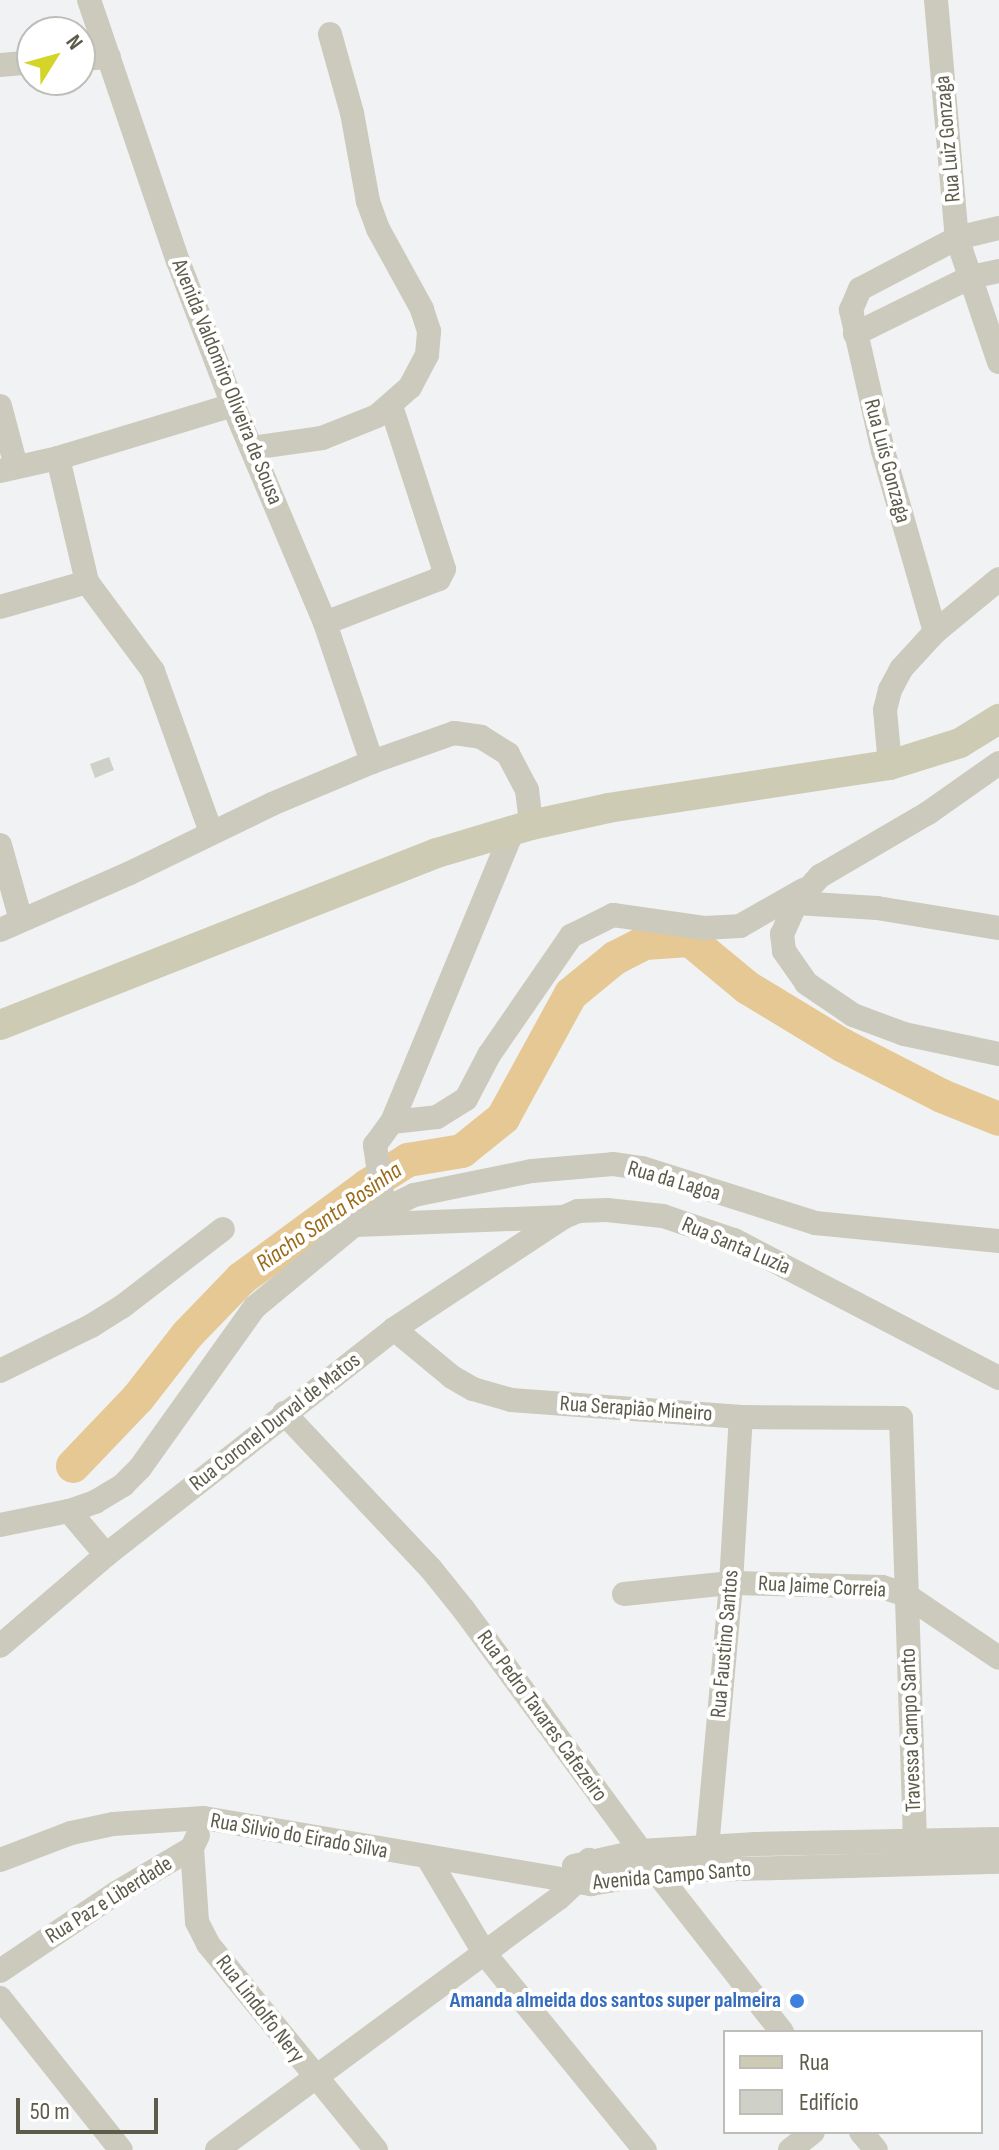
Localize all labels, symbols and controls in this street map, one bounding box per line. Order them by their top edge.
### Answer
north arrow [16,16,96,96]
text: N [60,30,88,55]
street label: Rua Luiz Gonzaga [929,75,967,203]
street label: Avenida Valdomiro Oliveira de Sousa [166,256,288,508]
street label: Rua Luís Gonzaga [858,396,916,526]
street label: Rua da Lagoa [625,1155,723,1207]
water label: Riacho Santa Rosinha [251,1156,407,1278]
street label: Rua Santa Luzia [678,1211,794,1281]
street label: Rua Coronel Durval de Matos [184,1347,366,1497]
street label: Rua Serapião Mineiro [559,1390,713,1428]
street label: Rua Faustino Santos [705,1569,745,1719]
street label: Rua Jaime Correia [757,1570,887,1604]
street label: Rua Pedro Tavares Cafezeiro [471,1625,613,1807]
street label: Travessa Campo Santo [895,1648,927,1812]
street label: Rua Silvio do Eirado Silva [208,1807,390,1865]
street label: Rua Paz e Liberdade [41,1851,177,1949]
street label: Avenida Campo Santo [592,1856,752,1896]
street label: Rua Lindolfo Nery [210,1950,310,2068]
place label: Amanda almeida dos santos super palmeira [450,1988,781,2014]
marker: Amanda almeida dos santos super palmeira [788,1992,806,2010]
legend [723,2030,983,2134]
text: Rua [799,2048,829,2077]
scale bar [20,2082,162,2132]
text: Edifício [799,2088,859,2117]
text: 50 m [30,2097,70,2126]

